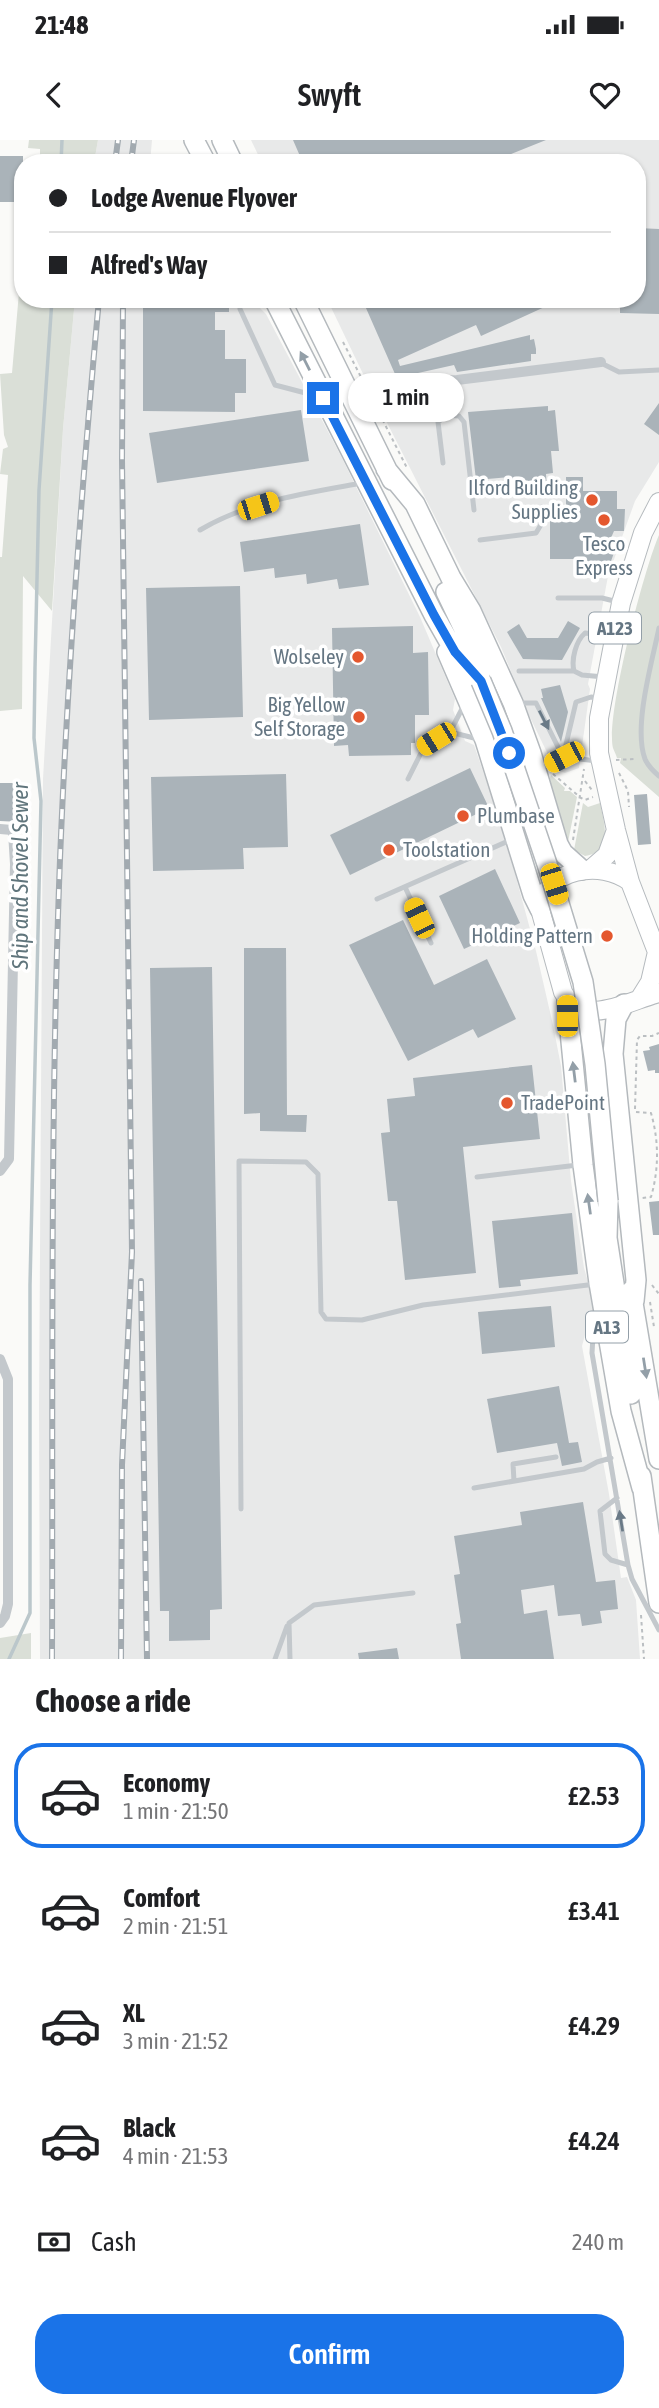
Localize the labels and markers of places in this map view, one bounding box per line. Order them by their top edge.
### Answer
place label: Ilford Building Supplies [468,475,578,523]
marker: Ilford Building Supplies [584,492,600,508]
marker: Tesco Express [596,512,612,528]
place label: Tesco Express [575,531,633,579]
place label: Wolseley [274,644,344,668]
marker: Wolseley [350,649,366,665]
place label: Big Yellow Self Storage [254,692,345,740]
marker: Big Yellow Self Storage [351,709,367,725]
place label: Plumbase [477,803,555,827]
marker: Plumbase [455,808,471,824]
place label: Toolstation [403,837,490,861]
marker: Toolstation [381,842,397,858]
place label: Holding Pattern [471,923,593,947]
marker: Holding Pattern [599,928,615,944]
place label: TradePoint [521,1090,605,1114]
marker: TradePoint [499,1095,515,1111]

